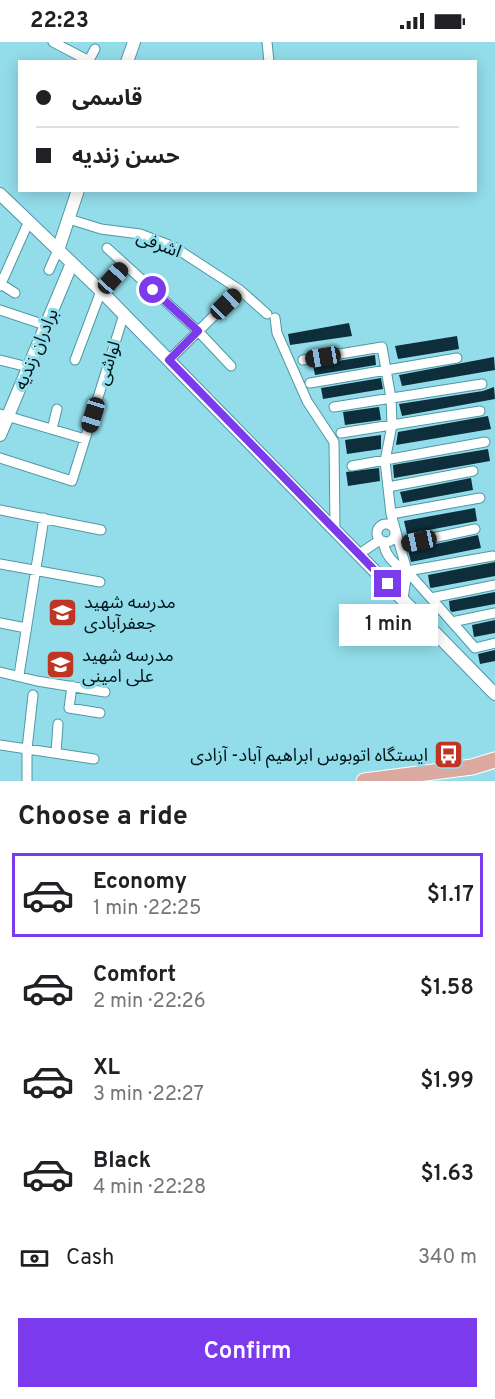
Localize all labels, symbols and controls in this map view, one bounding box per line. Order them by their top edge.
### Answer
text: 22:23 [30,8,89,35]
text: قاسمی [72,86,142,113]
text: حسن زندیه [72,144,179,171]
street label: اشرفی [133,226,184,264]
car [94,259,132,297]
route start [139,276,166,303]
car [207,285,245,323]
street label: برادران زندیه [10,306,65,394]
street label: لواشی [92,339,127,388]
car [304,345,342,369]
car [79,395,107,435]
car [400,528,438,554]
route end [374,570,401,597]
place label: مدرسه شهید جعفرآبادی [84,592,176,636]
school or university icon: مدرسه شهید جعفرآبادی [47,596,79,628]
callout: 1 min [338,605,438,647]
text: 1 min [365,612,412,638]
place label: مدرسه شهید علی امینی [82,645,174,689]
school or university icon: مدرسه شهید علی امینی [45,649,77,681]
bus stop icon: ایستگاه اتوبوس ابراهیم آباد- آزادی [433,739,465,771]
place label: ایستگاه اتوبوس ابراهیم آباد- آزادی [190,745,428,768]
text: Choose a ride [18,800,188,834]
icon: car [21,868,75,922]
text: Economy [93,869,187,896]
text: $1.17 [427,882,474,909]
text: 1 min · 22:25 [93,896,201,922]
icon: car [21,961,75,1015]
text: Comfort [93,962,176,989]
text: $1.58 [420,975,474,1002]
text: 2 min · 22:26 [93,989,206,1015]
icon: car [21,1054,75,1108]
text: XL [93,1055,120,1082]
text: $1.99 [420,1068,474,1095]
text: 3 min · 22:27 [93,1082,204,1108]
icon: car [21,1147,75,1201]
text: Black [93,1148,151,1175]
text: $1.63 [420,1161,474,1188]
text: 4 min · 22:28 [93,1175,206,1201]
icon: cash [18,1242,51,1275]
text: Cash [66,1245,115,1272]
text: 340 m [418,1245,477,1271]
button: Confirm [18,1318,477,1387]

